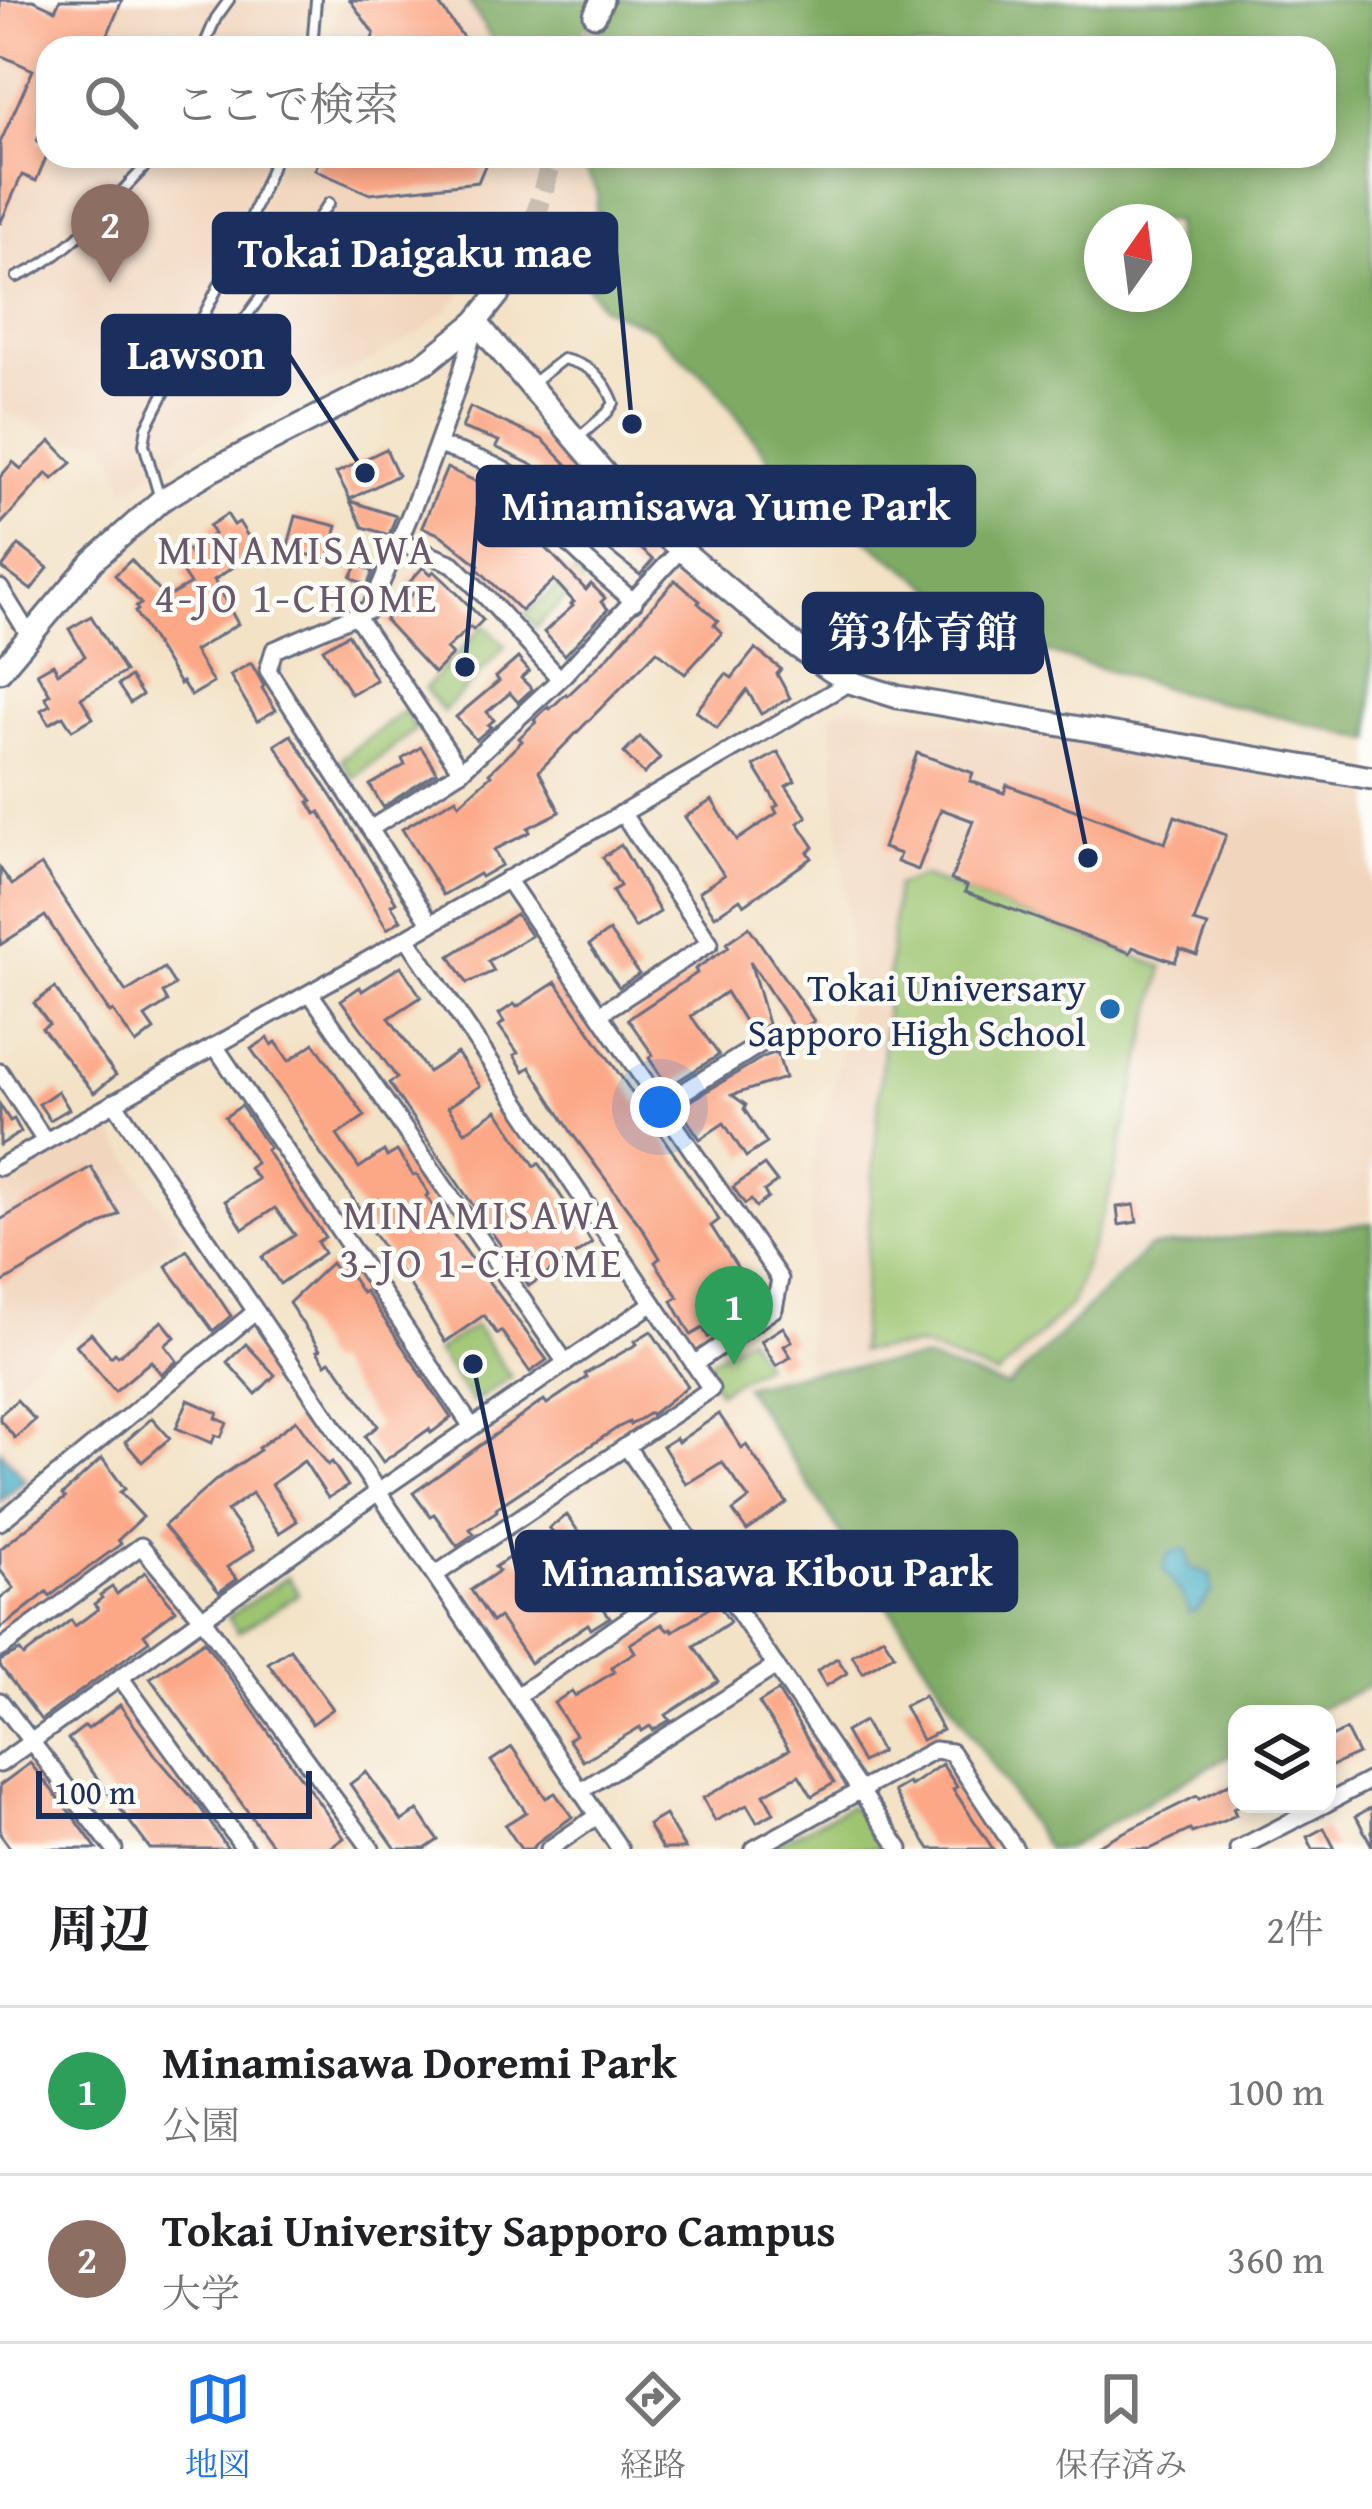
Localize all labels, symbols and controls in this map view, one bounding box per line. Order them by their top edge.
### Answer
search box [36,36,1336,168]
icon: search [78,69,144,135]
text: ここで検索 [174,71,399,136]
pin: 2 [71,184,149,283]
north arrow [1084,204,1192,312]
callout: Tokai Daigaku mae [214,214,616,292]
text: Tokai Daigaku mae [238,221,592,282]
callout: Lawson [103,316,289,394]
text: Lawson [127,323,265,384]
callout: Minamisawa Yume Park [478,467,974,545]
text: Minamisawa Yume Park [502,474,952,535]
district label: MINAMISAWA 4-JO 1-CHOME [154,518,440,627]
callout: 第3体育館 [804,594,1042,672]
text: 第3体育館 [828,601,1018,662]
place label: Tokai Universary Sapporo High School [747,958,1087,1060]
marker: Tokai Universary Sapporo High School [1097,996,1123,1022]
your location [630,1077,690,1137]
district label: MINAMISAWA 3-JO 1-CHOME [339,1183,625,1292]
pin: 1 [695,1266,773,1365]
callout: Minamisawa Kibou Park [517,1532,1016,1610]
text: Minamisawa Kibou Park [541,1540,994,1601]
map controls [1228,1705,1336,1813]
button: layers [1228,1705,1336,1813]
scale bar [36,1765,312,1818]
text: 100 m [54,1768,136,1816]
text: 周辺 [48,1891,150,1966]
text: 2件 [1266,1900,1324,1957]
text: Minamisawa Doremi Park [162,2029,677,2094]
text: 1 [77,2062,97,2119]
text: 100 m [1227,2062,1324,2119]
text: 公園 [162,2096,240,2153]
text: Tokai University Sapporo Campus [162,2197,836,2262]
text: 2 [77,2230,97,2287]
text: 360 m [1227,2230,1324,2287]
text: 大学 [162,2264,240,2321]
tab: 地図 [185,2366,251,2488]
tab: 経路 [620,2366,686,2488]
tab: 保存済み [1055,2366,1187,2488]

